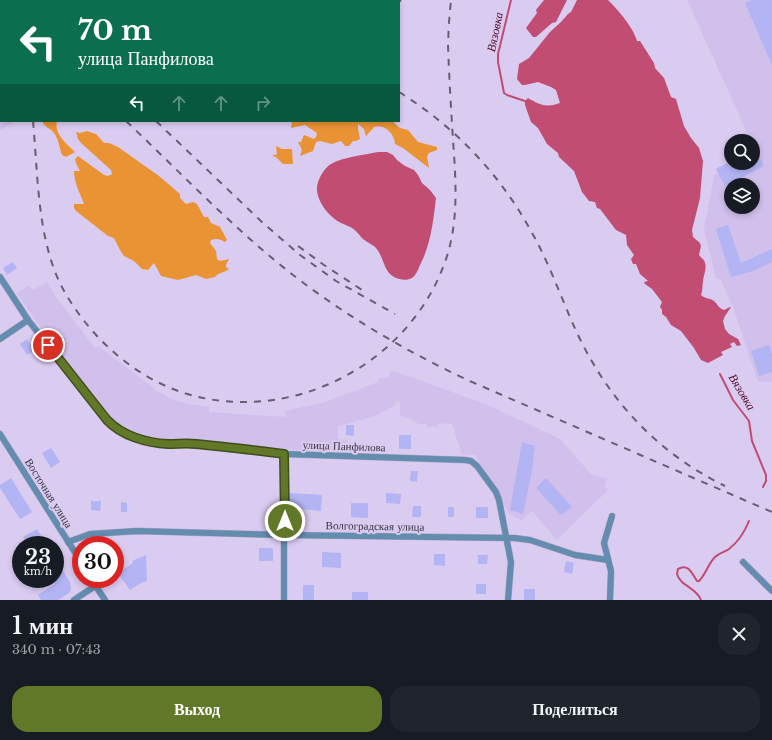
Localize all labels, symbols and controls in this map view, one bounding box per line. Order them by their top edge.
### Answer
water label: Вязовка [483,11,506,53]
text: 70 m [78,13,152,48]
icon: left [12,16,64,68]
text: улица Панфилова [78,48,214,70]
icon: left [126,92,148,114]
icon: ahead [168,92,190,114]
icon: ahead [210,92,232,114]
icon: right [252,92,274,114]
map controls [724,134,760,214]
button: search [724,134,760,170]
button: layers [724,178,760,214]
pin [31,328,65,362]
icon: arrive [37,334,59,356]
water label: Вязовка [726,371,759,413]
street label: улица Панфилова [302,438,386,454]
street label: Восточная улица [22,456,76,531]
position arrow [264,500,306,542]
street label: Волгоградская улица [326,518,425,534]
speed limit sign: 30 [72,536,124,588]
text: 23 [25,545,51,569]
text: km/h [24,565,52,578]
text: 1 мин [12,611,73,640]
button: close [718,613,760,655]
text: 340 m · 07:43 [12,641,101,658]
button: Выход [12,686,382,732]
button: Поделиться [390,686,760,732]

